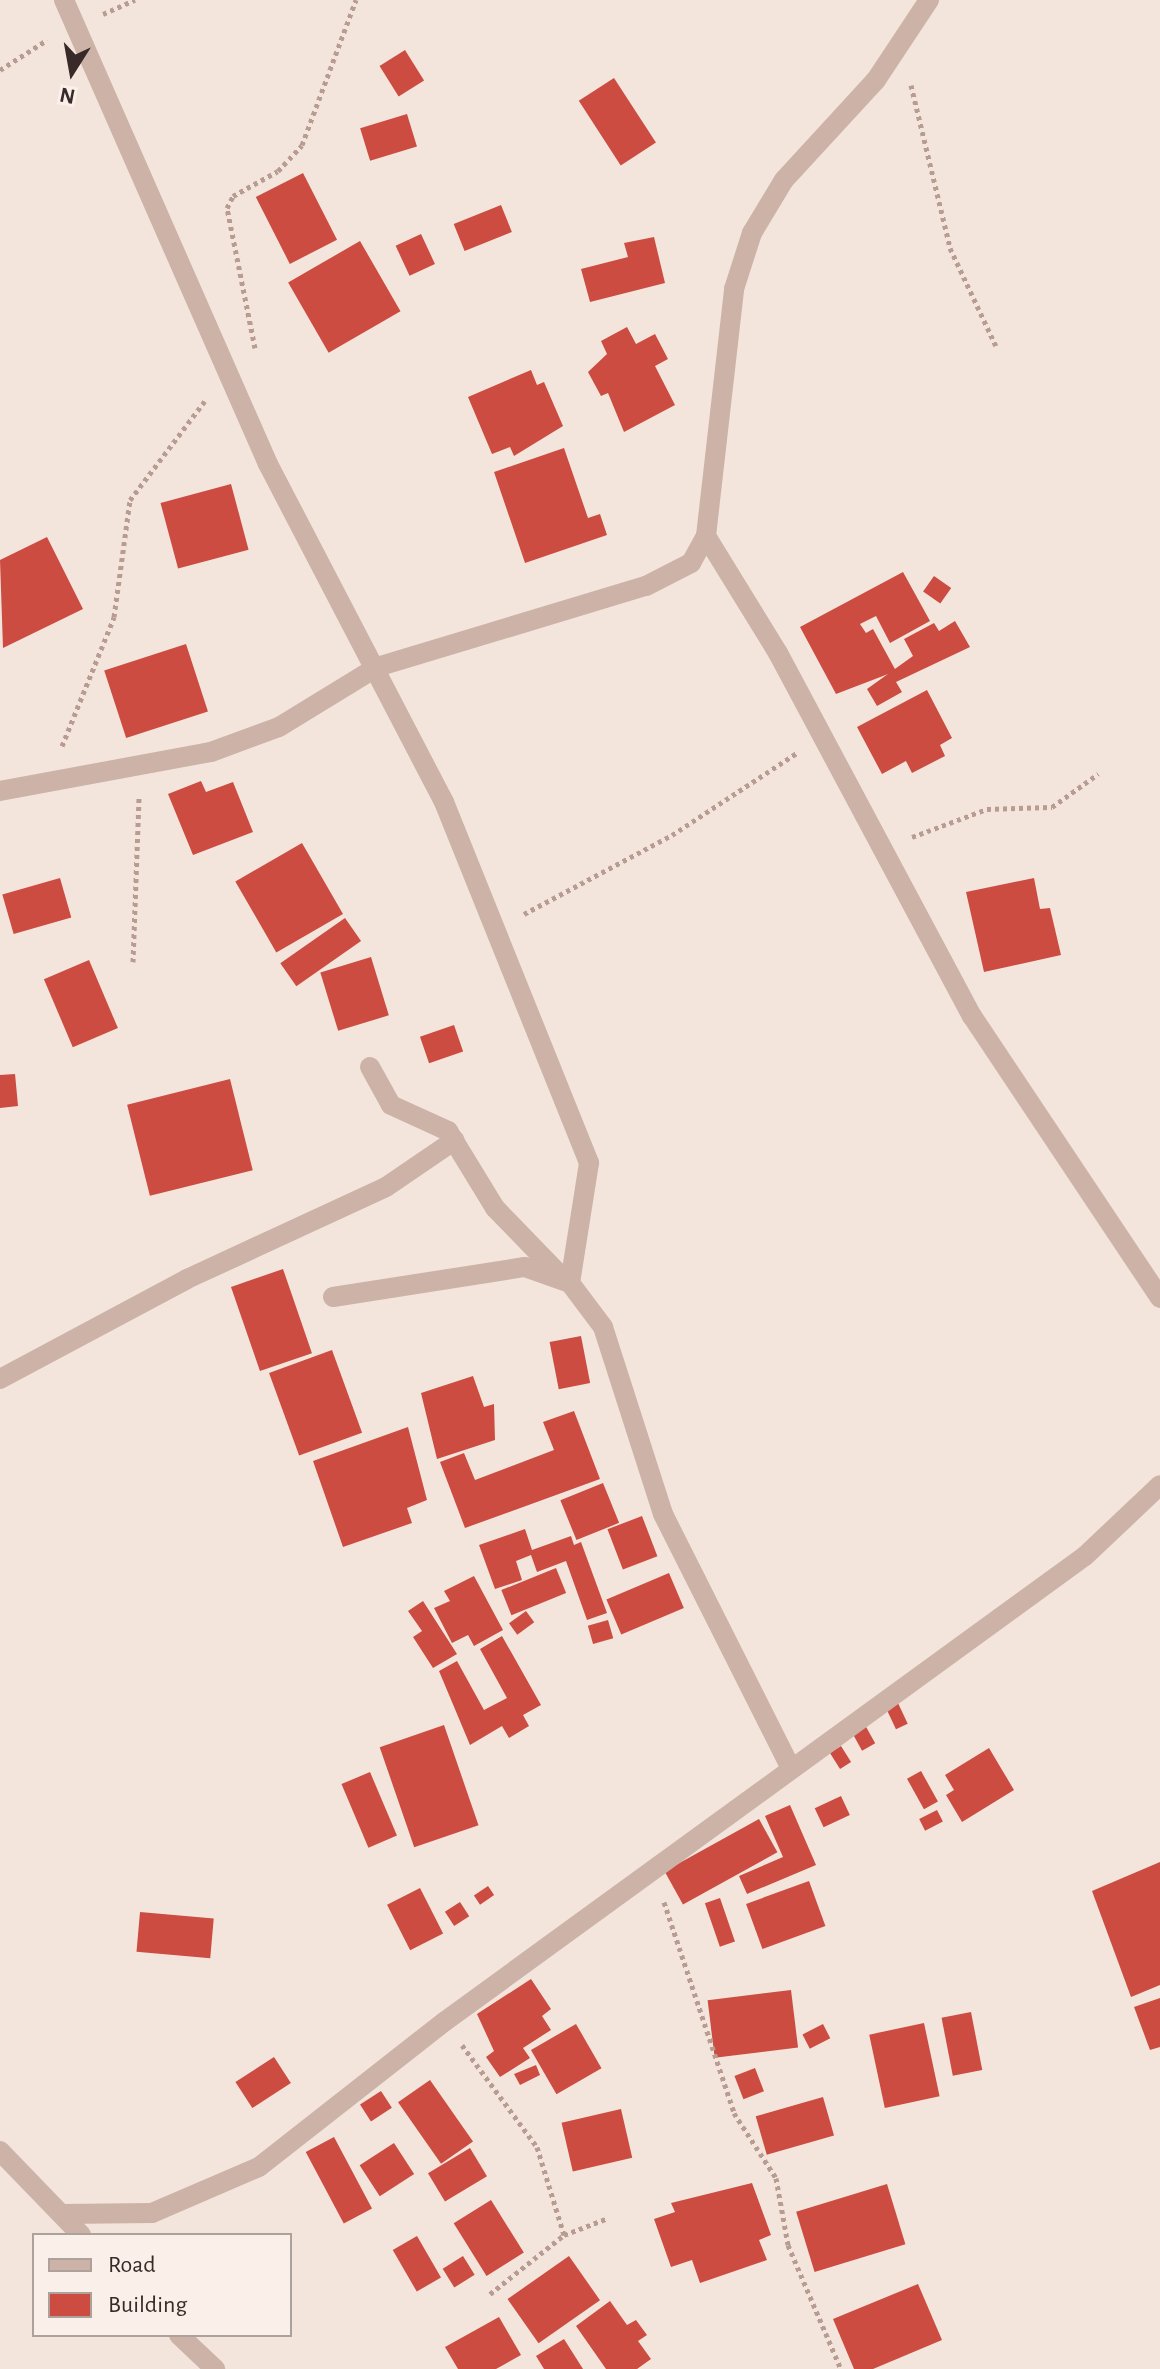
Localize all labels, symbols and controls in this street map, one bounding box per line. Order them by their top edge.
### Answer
north arrow [32,32,112,112]
text: N [58,83,77,108]
legend [32,2233,292,2337]
text: Road [108,2253,156,2277]
text: Building [108,2293,187,2317]

